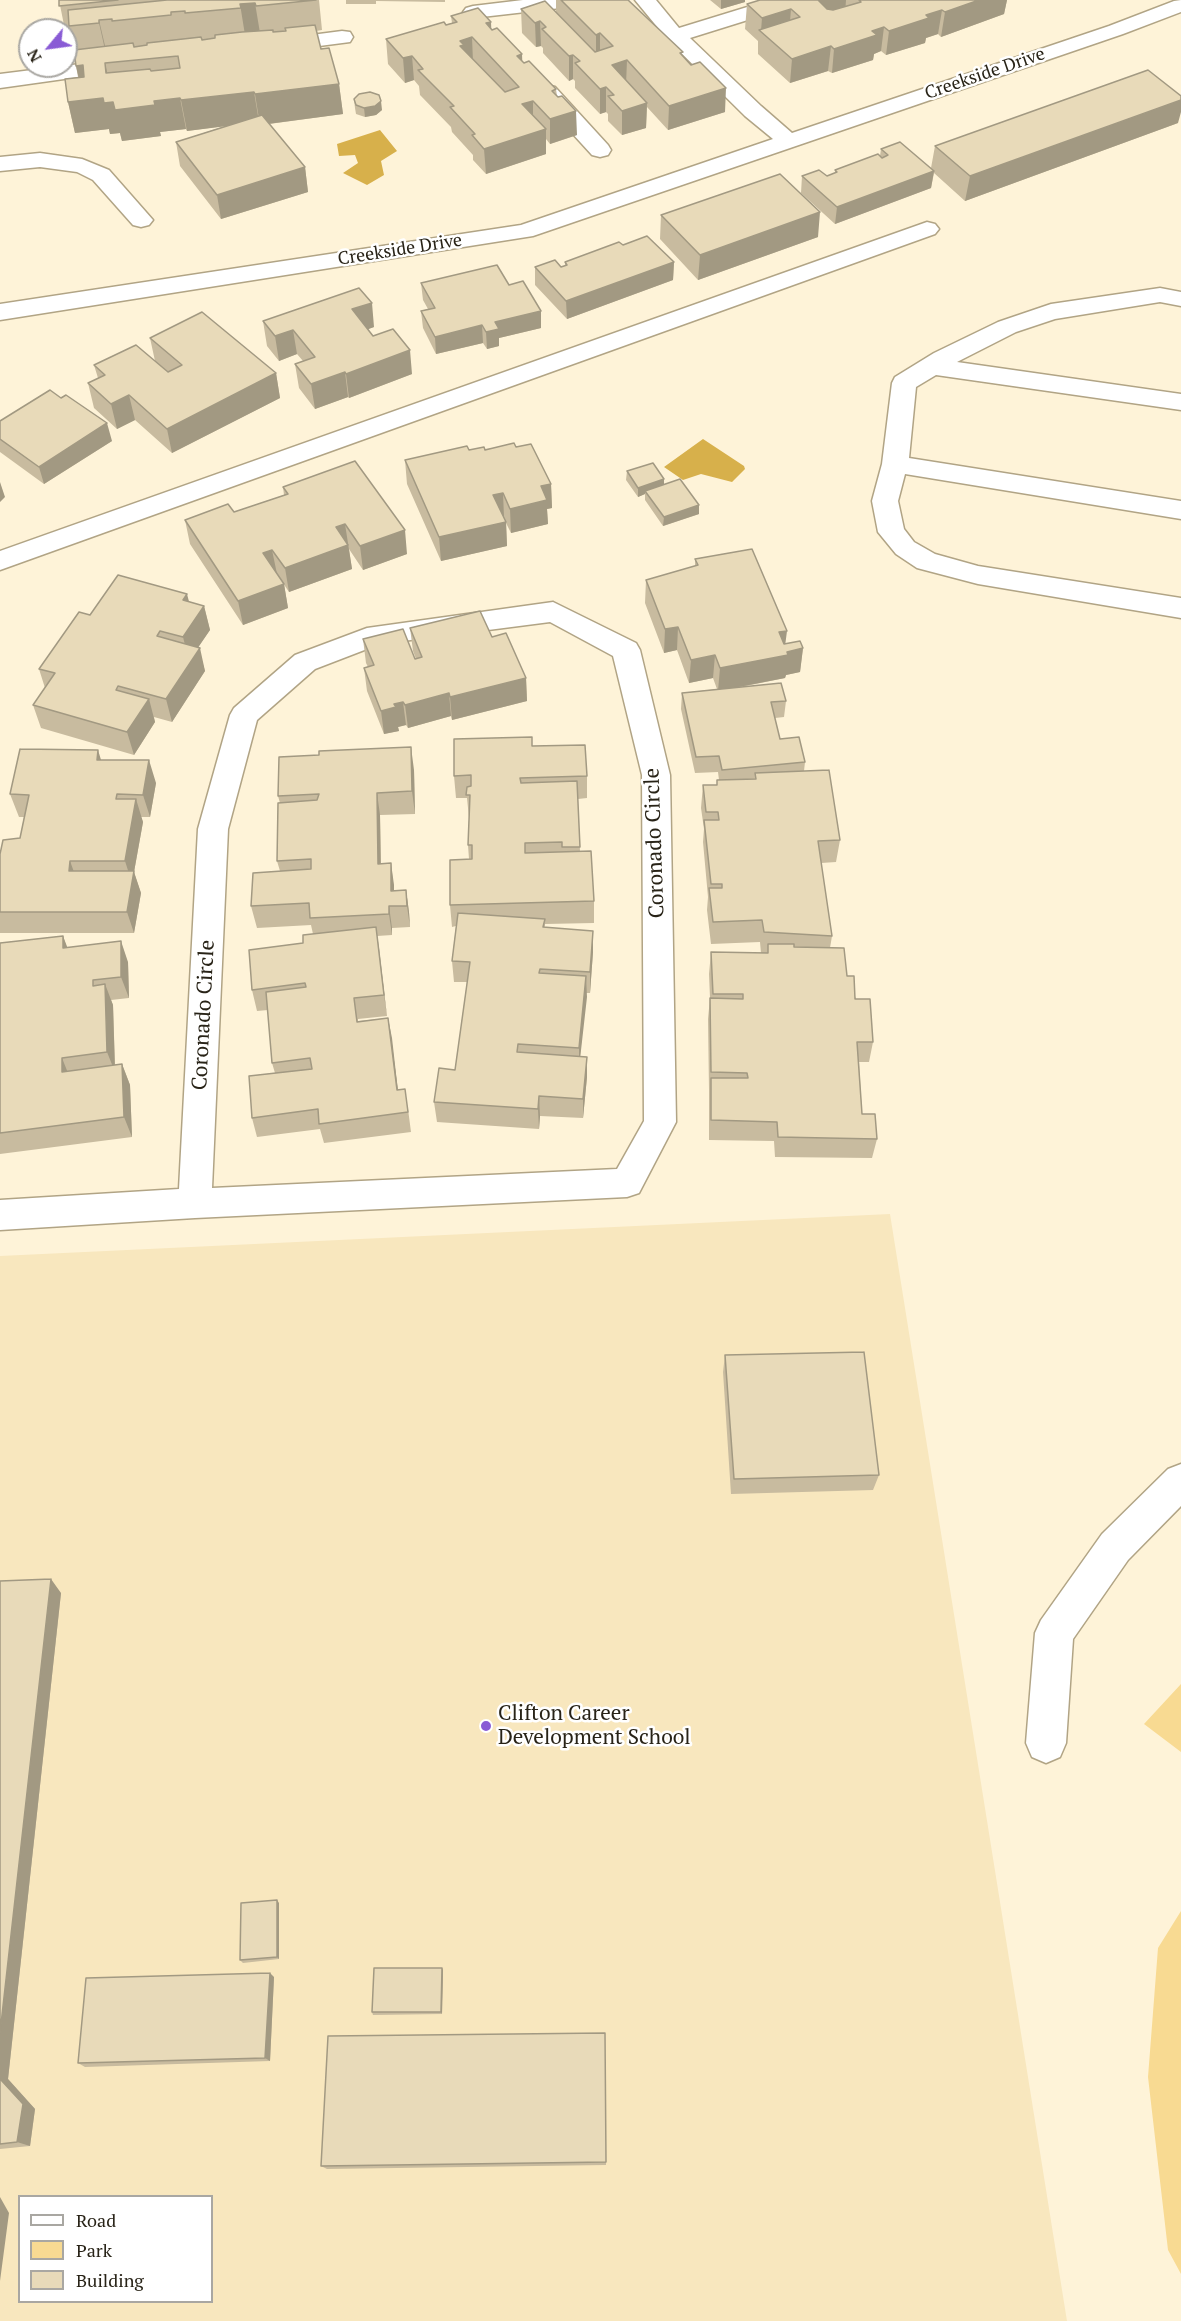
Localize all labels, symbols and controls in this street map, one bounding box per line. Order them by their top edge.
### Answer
north arrow [18,18,78,78]
street label: Creekside Drive [922,43,1048,105]
text: N [21,45,47,66]
street label: Creekside Drive [336,230,464,270]
street label: Coronado Circle [640,767,670,919]
street label: Coronado Circle [187,939,221,1091]
place label: Clifton Career Development School [498,1701,691,1751]
marker: Clifton Career Development School [479,1719,493,1733]
legend [18,2195,213,2303]
text: Road [76,2208,116,2232]
text: Park [76,2238,112,2262]
text: Building [76,2268,144,2292]

